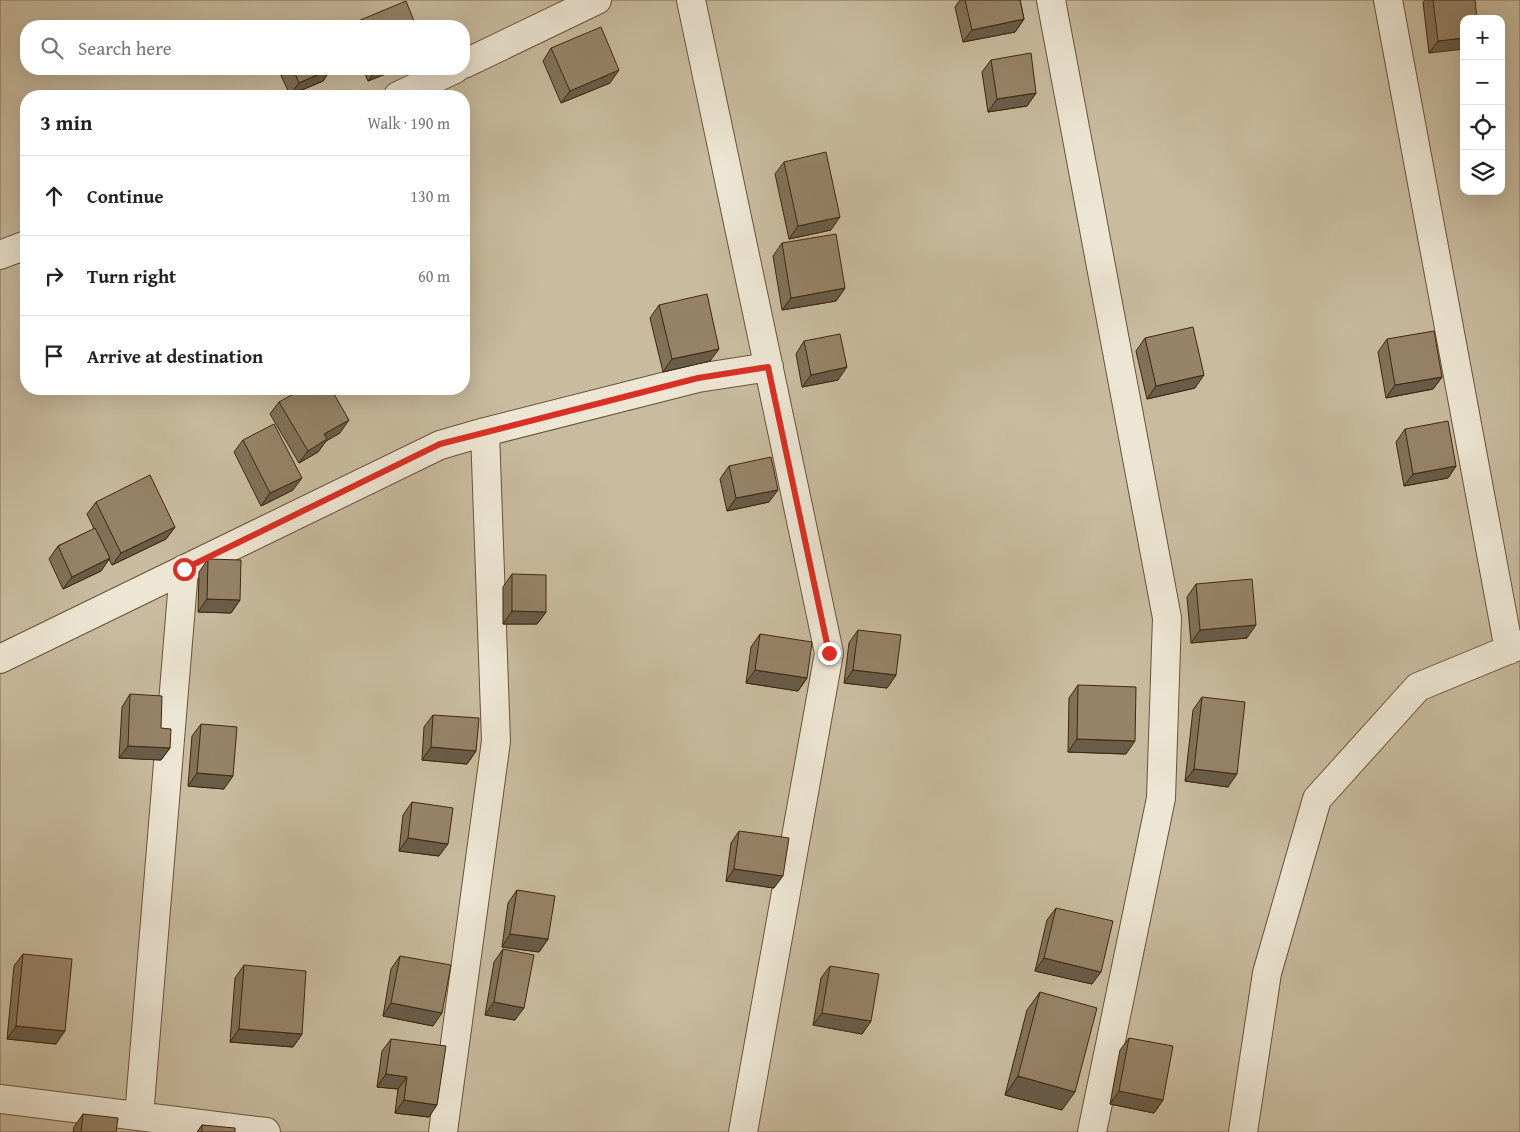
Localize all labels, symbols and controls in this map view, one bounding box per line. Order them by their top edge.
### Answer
map controls [1460,15,1505,195]
button: + [1460,15,1505,60]
search box [20,20,470,75]
icon: search [38,34,66,62]
text: Search here [78,34,172,62]
button: − [1460,60,1505,105]
button: locate [1460,105,1505,150]
text: 3 min [40,107,92,138]
text: Walk · 190 m [367,111,450,135]
button: layers [1460,150,1505,195]
icon: ahead [40,182,68,210]
text: Continue [87,182,164,210]
text: 130 m [410,184,450,208]
icon: right [40,262,68,290]
text: Turn right [87,262,176,290]
text: 60 m [418,264,450,288]
icon: arrive [40,342,68,370]
text: Arrive at destination [87,342,263,370]
route start [173,558,196,581]
route end [818,642,841,665]

